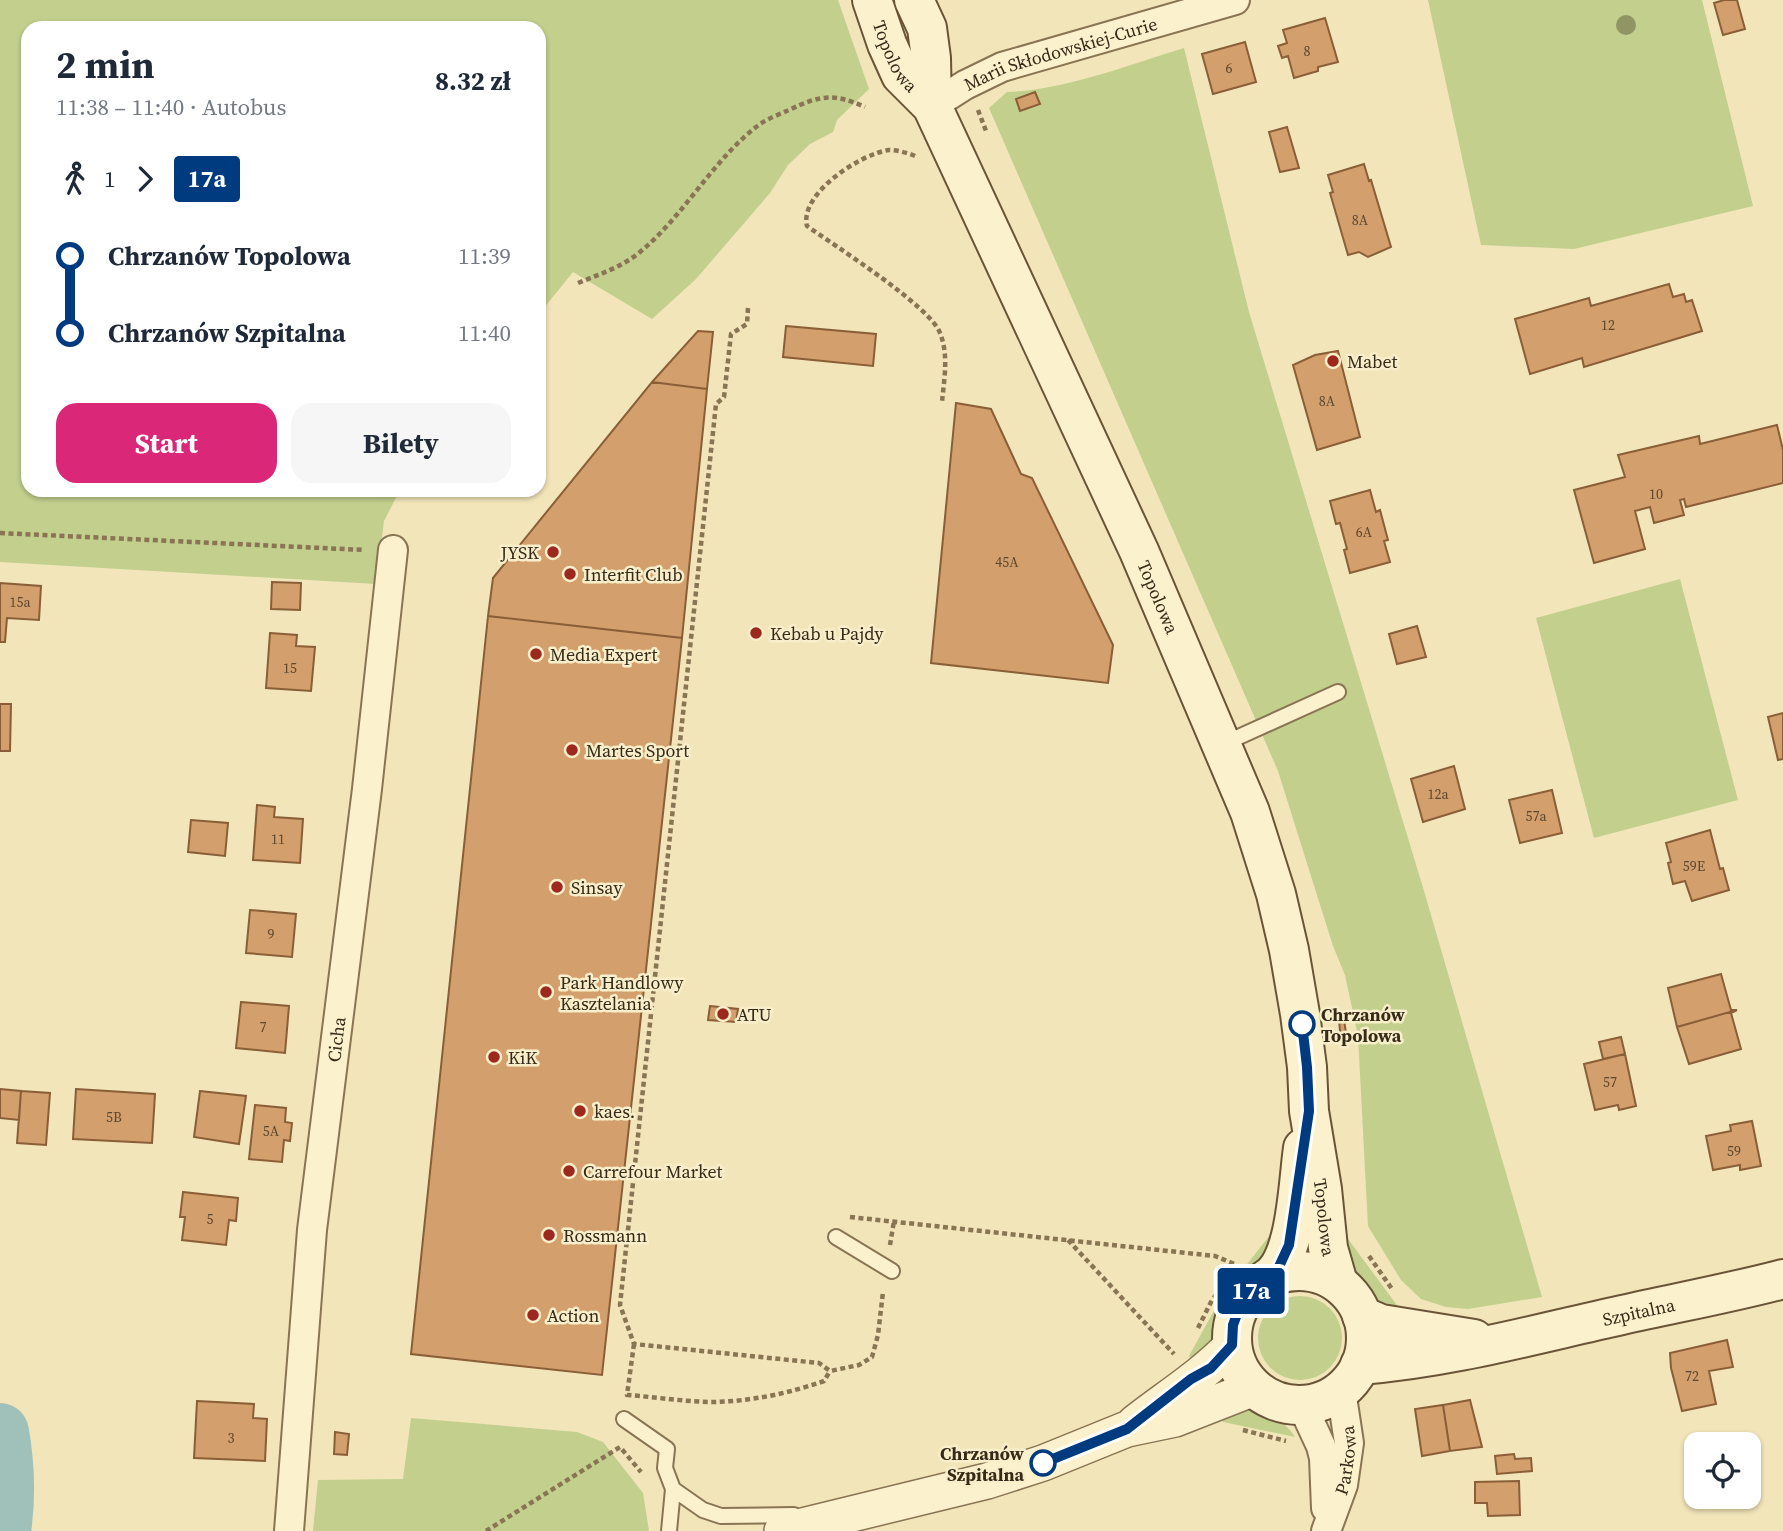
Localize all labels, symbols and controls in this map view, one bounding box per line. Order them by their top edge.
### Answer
street label: Marii Skłodowskiej-Curie [959,11,1160,96]
street label: Topolowa [867,17,924,98]
text: 2 min [56,39,155,91]
house number: 8 [1304,41,1311,61]
house number: 6 [1226,58,1233,78]
text: 8.32 zł [435,63,511,99]
text: 11:38 – 11:40 · Autobus [56,91,286,123]
icon: walk [56,160,94,198]
icon: forward [126,160,164,198]
text: 17a [188,162,226,195]
text: 1 [104,163,116,195]
house number: 8A [1352,210,1369,230]
text: Chrzanów Topolowa [108,238,351,274]
text: 11:39 [458,240,511,272]
text: Chrzanów Szpitalna [108,315,346,351]
house number: 12 [1601,315,1615,335]
text: 11:40 [458,317,511,349]
place label: Mabet [1347,349,1398,374]
marker: Mabet [1325,353,1341,369]
house number: 8A [1319,391,1336,411]
button: Start [56,403,277,483]
button: Bilety [291,403,511,483]
house number: 10 [1649,484,1663,504]
house number: 6A [1356,522,1373,542]
place label: JYSK [500,540,539,565]
marker: JYSK [545,544,561,560]
house number: 45A [995,552,1019,572]
street label: Topolowa [1132,556,1185,638]
place label: Interfit Club [584,562,683,587]
marker: Interfit Club [562,566,578,582]
house number: 15a [9,592,31,612]
place label: Kebab u Pajdy [770,621,884,646]
marker: Kebab u Pajdy [748,625,764,641]
place label: Media Expert [550,642,658,667]
marker: Media Expert [528,646,544,662]
house number: 15 [283,658,297,678]
place label: Martes Sport [586,738,689,763]
marker: Martes Sport [564,742,580,758]
house number: 12a [1427,784,1449,804]
house number: 57a [1525,806,1547,826]
house number: 11 [271,829,285,849]
house number: 59E [1683,856,1705,876]
place label: Sinsay [571,875,623,900]
marker: Sinsay [549,879,565,895]
house number: 9 [268,924,275,944]
place label: Park Handlowy Kasztelania [560,970,684,1016]
marker: Park Handlowy Kasztelania [538,984,554,1000]
place label: ATU [737,1002,772,1027]
place label: Chrzanów Topolowa [1321,1002,1406,1048]
marker: ATU [715,1006,731,1022]
marker: Chrzanów Topolowa [1289,1011,1315,1037]
street label: Cicha [321,1014,351,1063]
house number: 7 [260,1017,267,1037]
place label: KiK [508,1045,537,1070]
marker: KiK [486,1049,502,1065]
house number: 57 [1603,1072,1617,1092]
place label: kaes. [594,1099,635,1124]
marker: kaes. [572,1103,588,1119]
house number: 5B [106,1107,122,1127]
house number: 5A [263,1121,280,1141]
house number: 59 [1727,1141,1741,1161]
place label: Carrefour Market [583,1159,723,1184]
marker: Carrefour Market [561,1163,577,1179]
street label: Topolowa [1308,1177,1342,1260]
house number: 5 [207,1209,214,1229]
place label: Rossmann [563,1223,647,1248]
marker: Rossmann [541,1227,557,1243]
line badge: 17a [1211,1268,1291,1314]
text: 17a [1232,1274,1270,1307]
street label: Szpitalna [1600,1291,1678,1331]
place label: Action [547,1303,599,1328]
marker: Action [525,1307,541,1323]
house number: 72 [1685,1366,1699,1386]
street label: Parkowa [1328,1423,1362,1498]
house number: 3 [228,1428,235,1448]
map controls [1684,1432,1761,1509]
button: locate [1684,1432,1761,1509]
place label: Chrzanów Szpitalna [940,1441,1025,1487]
marker: Chrzanów Szpitalna [1030,1450,1056,1476]

